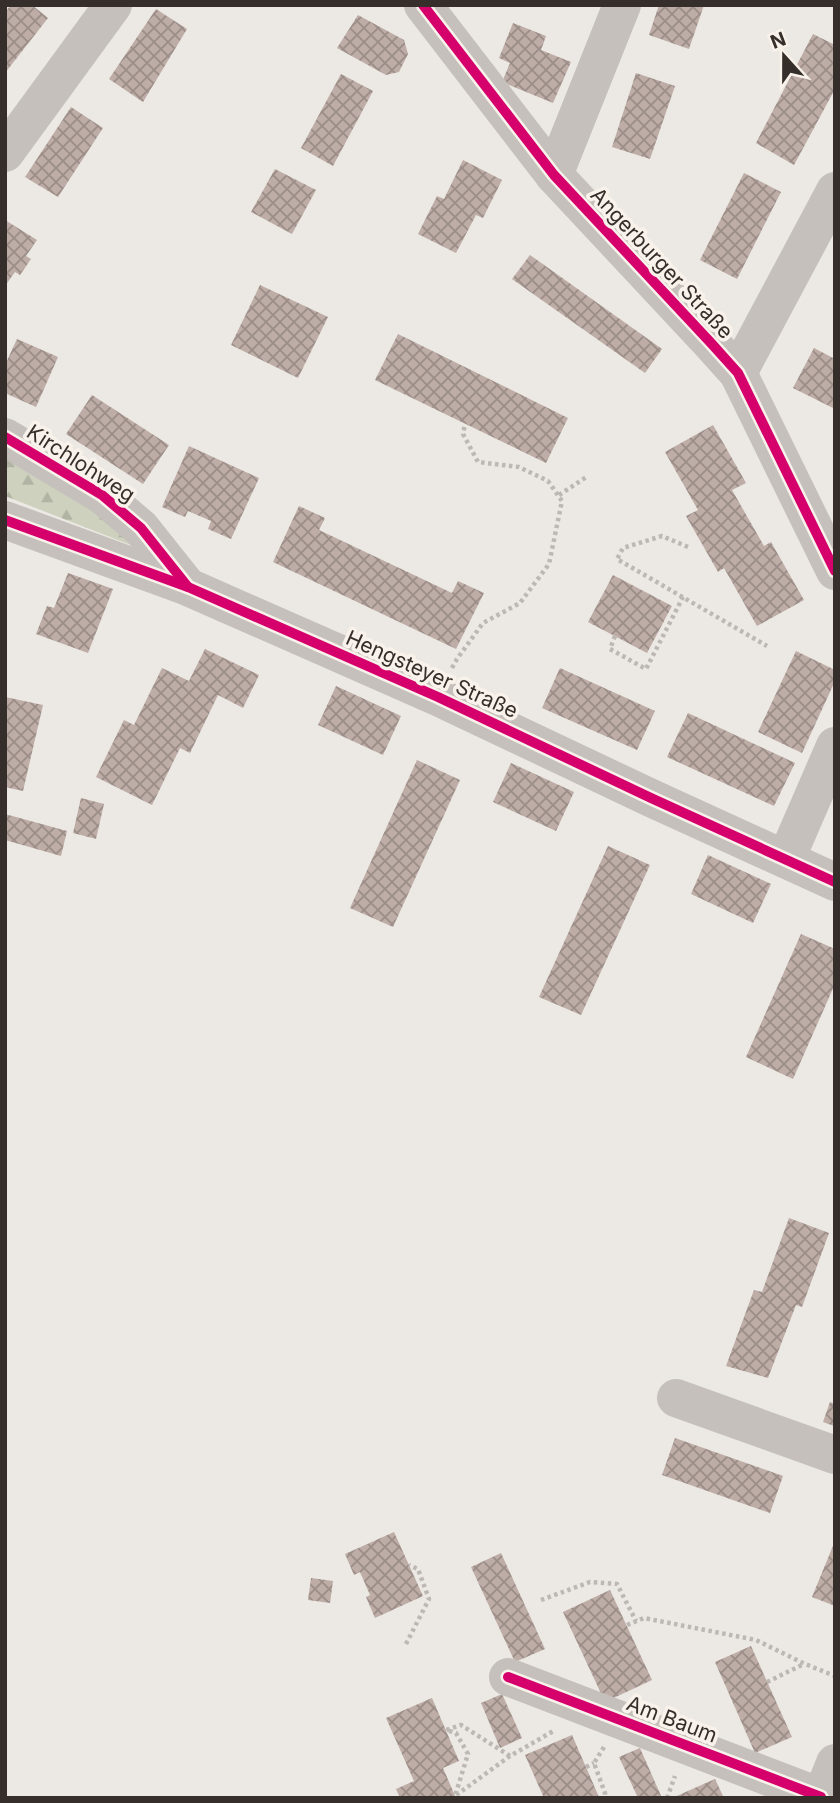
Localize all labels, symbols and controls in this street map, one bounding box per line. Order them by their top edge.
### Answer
north arrow [749,21,819,91]
text: N [767,27,789,54]
street label: Angerburger Straße [586,182,738,344]
street label: Kirchlohweg [22,419,140,507]
street label: Hengsteyer Straße [342,625,522,723]
street label: Am Baum [623,1690,721,1748]

